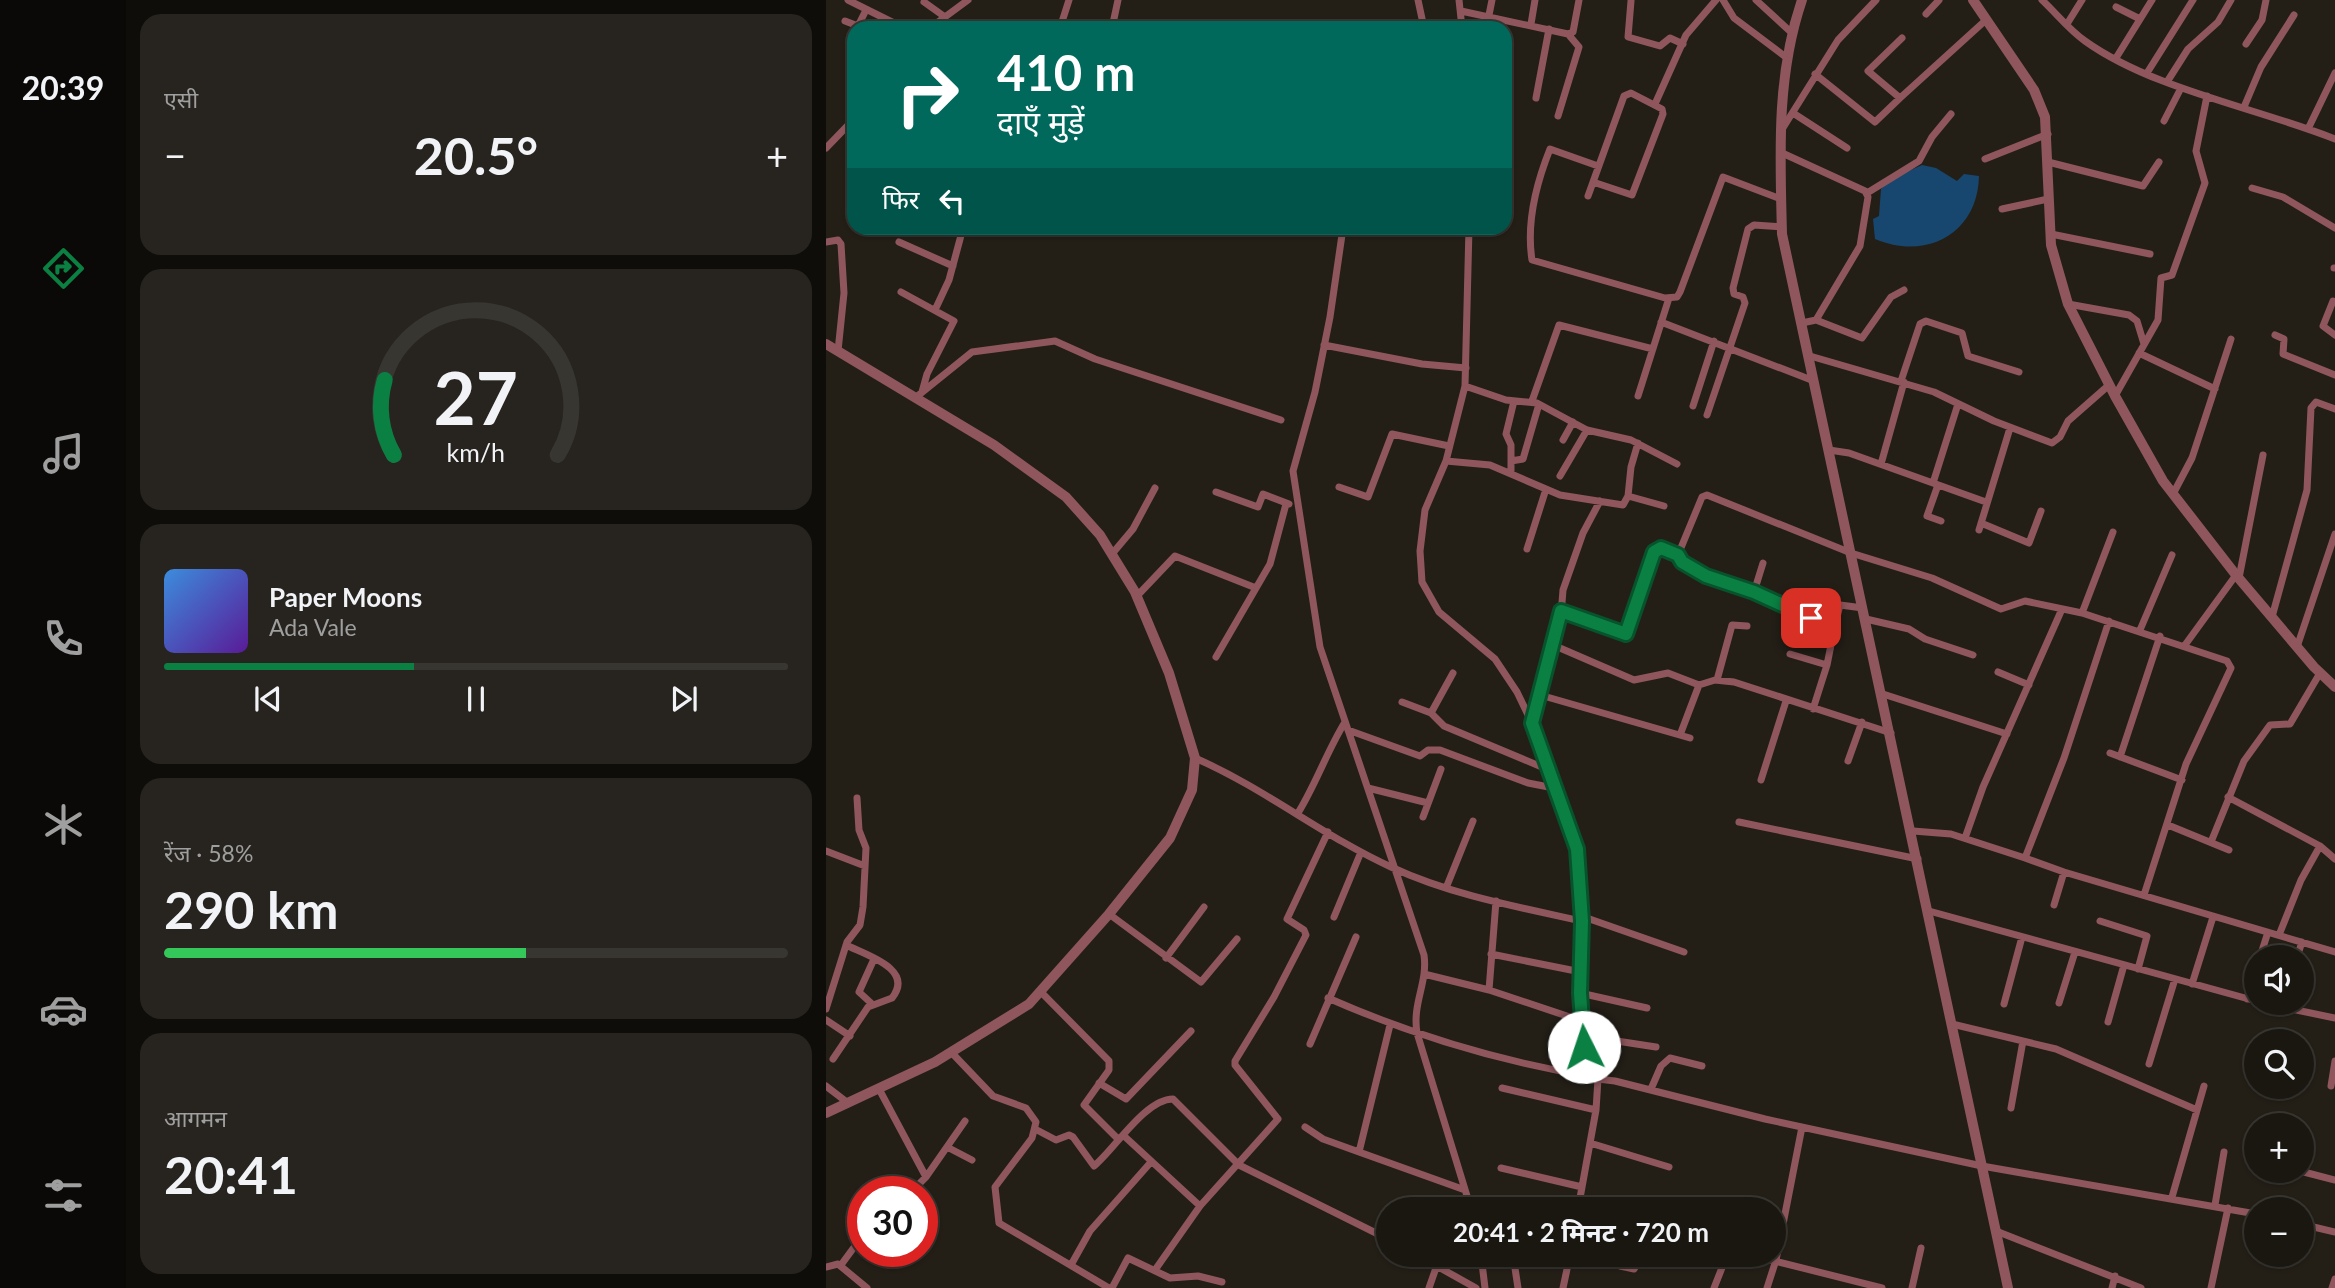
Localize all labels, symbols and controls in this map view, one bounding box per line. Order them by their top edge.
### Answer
text: 410 m [997,43,1135,101]
icon: right [882,49,973,140]
text: 20:39 [22,68,104,107]
text: एसी [164,85,198,113]
text: दाएँ मुड़ें [997,102,1084,141]
text: 20.5° [414,124,538,186]
text: − [164,132,186,178]
text: + [766,132,788,178]
icon: left [933,182,971,220]
text: फिर [882,183,919,215]
icon: directions [39,244,88,293]
text: 27 [434,354,518,442]
icon: music [39,429,88,478]
text: km/h [447,437,505,467]
text: Paper Moons [269,581,422,613]
pin [1781,588,1841,648]
icon: arrive [1792,599,1830,637]
text: Ada Vale [269,613,357,641]
icon: phone [39,614,88,663]
icon: previous [249,680,287,718]
icon: pause [457,680,495,718]
icon: next [665,680,703,718]
icon: climate [39,800,88,849]
text: रेंज · 58% [164,839,253,867]
text: 290 km [164,878,338,940]
map controls [2244,945,2314,1267]
button: sound [2244,945,2314,1015]
icon: car [39,985,88,1034]
position arrow [1547,1010,1621,1084]
button: search [2244,1029,2314,1099]
text: आगमन [164,1104,227,1132]
button: + [2244,1113,2314,1183]
text: 20:41 [164,1143,298,1205]
icon: filters [39,1171,88,1220]
speed limit sign: 30 [847,1176,938,1267]
button: − [2244,1197,2314,1267]
text: 20:41 · 2 मिनट · 720 m [1453,1216,1709,1248]

